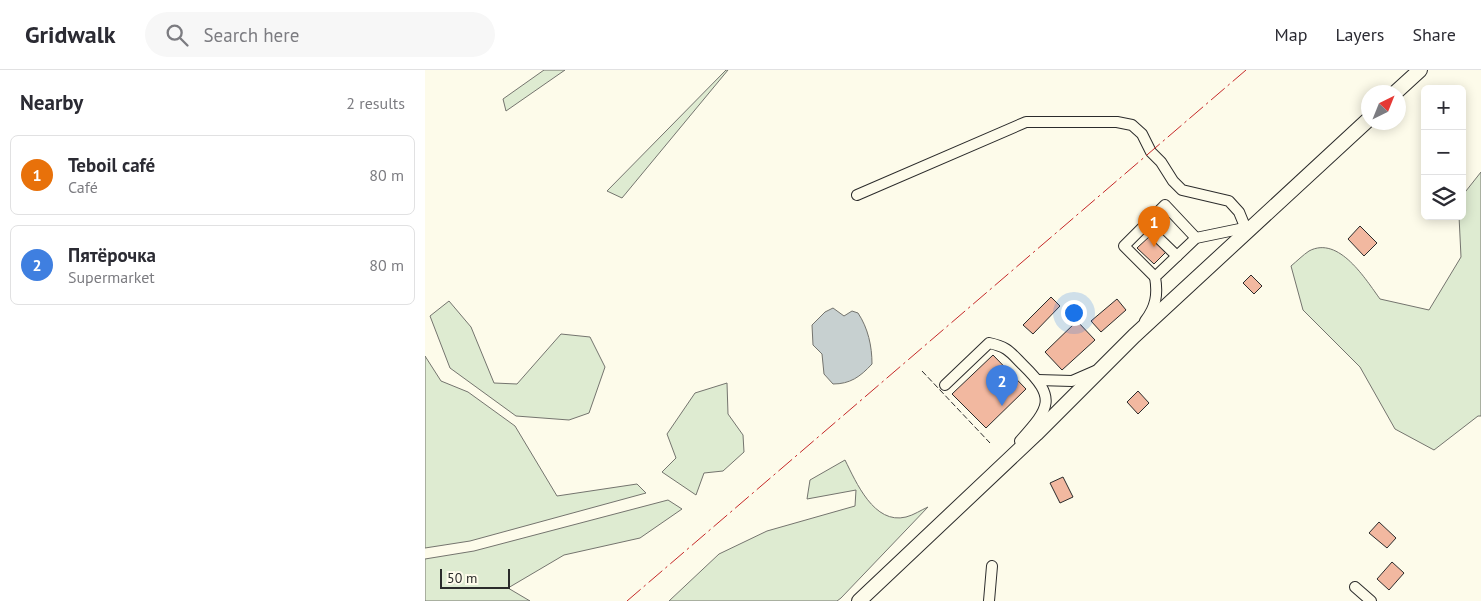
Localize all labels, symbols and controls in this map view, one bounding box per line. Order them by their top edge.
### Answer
search box [145,12,495,57]
text: Gridwalk [25,19,115,50]
icon: search [163,21,191,49]
text: Search here [203,23,299,47]
text: Map [1275,23,1307,46]
text: Layers [1335,23,1384,46]
text: Share [1412,23,1456,46]
north arrow [1361,85,1406,130]
map controls [1421,85,1466,220]
button: + [1421,85,1466,130]
text: Nearby [20,89,83,116]
text: 2 results [346,93,405,113]
button: − [1421,130,1466,175]
text: Teboil café [68,153,155,177]
text: 1 [32,165,42,185]
text: 80 m [369,165,404,185]
button: layers [1421,175,1466,220]
text: Café [68,177,98,197]
pin: 1 [1138,206,1170,247]
text: Пятёрочка [68,243,156,267]
text: 2 [32,255,42,275]
text: 80 m [369,255,404,275]
text: Supermarket [68,267,155,287]
your location [1061,300,1087,326]
pin: 2 [986,365,1018,406]
scale bar [440,566,510,589]
text: 50 m [447,569,477,587]

